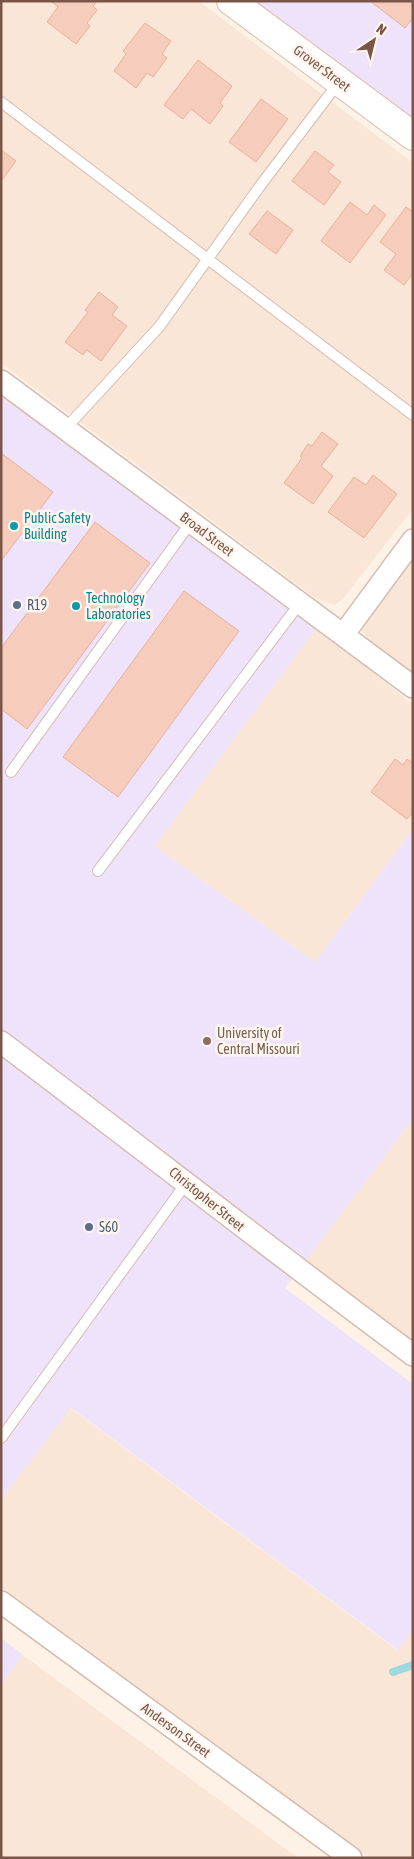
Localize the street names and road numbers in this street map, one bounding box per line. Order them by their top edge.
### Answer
street label: Grover Street [291,42,353,94]
street label: Broad Street [177,509,237,559]
street label: Christopher Street [166,1164,248,1234]
street label: Anderson Street [138,1700,214,1760]

